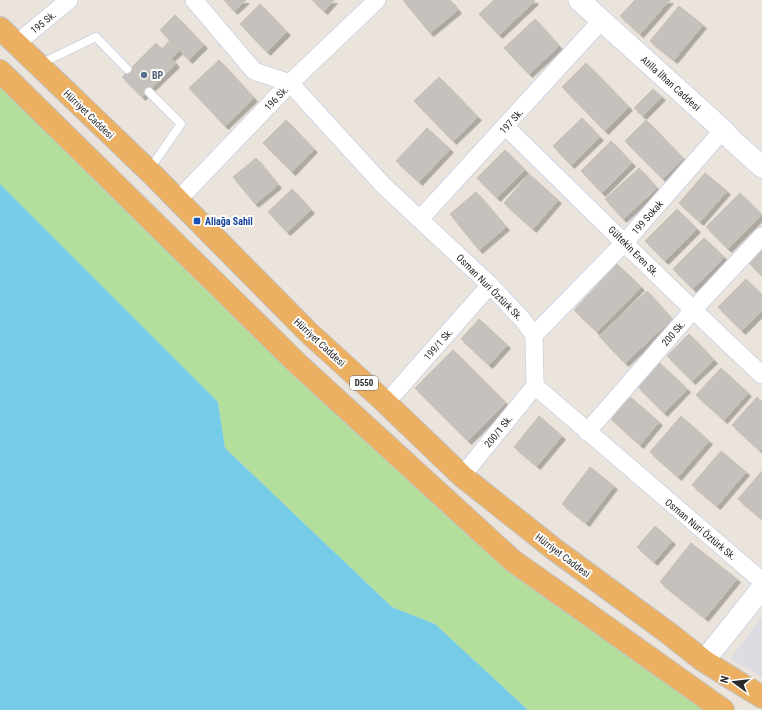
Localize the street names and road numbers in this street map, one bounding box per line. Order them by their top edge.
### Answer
street label: 195 Sk. [28,9,58,36]
street label: Atilla İlhan Caddesi [639,53,703,113]
street label: 196 Sk. [262,84,291,113]
street label: Hürriyet Caddesi [61,88,116,141]
street label: 197 Sk. [497,107,525,136]
street label: 199 Sokak [630,198,665,236]
street label: Gültekin Eren Sk. [606,224,661,279]
street label: Osman Nuri Öztürk Sk. [454,251,526,323]
street label: Hürriyet Caddesi [292,316,347,369]
street label: 200 Sk. [660,319,687,348]
street label: 199/1 Sk. [422,326,455,362]
road number: D550 [350,376,378,390]
street label: 200/1 Sk. [482,413,515,450]
street label: Osman Nuri Öztürk Sk. [663,496,739,562]
street label: Hürriyet Caddesi [533,531,592,579]

